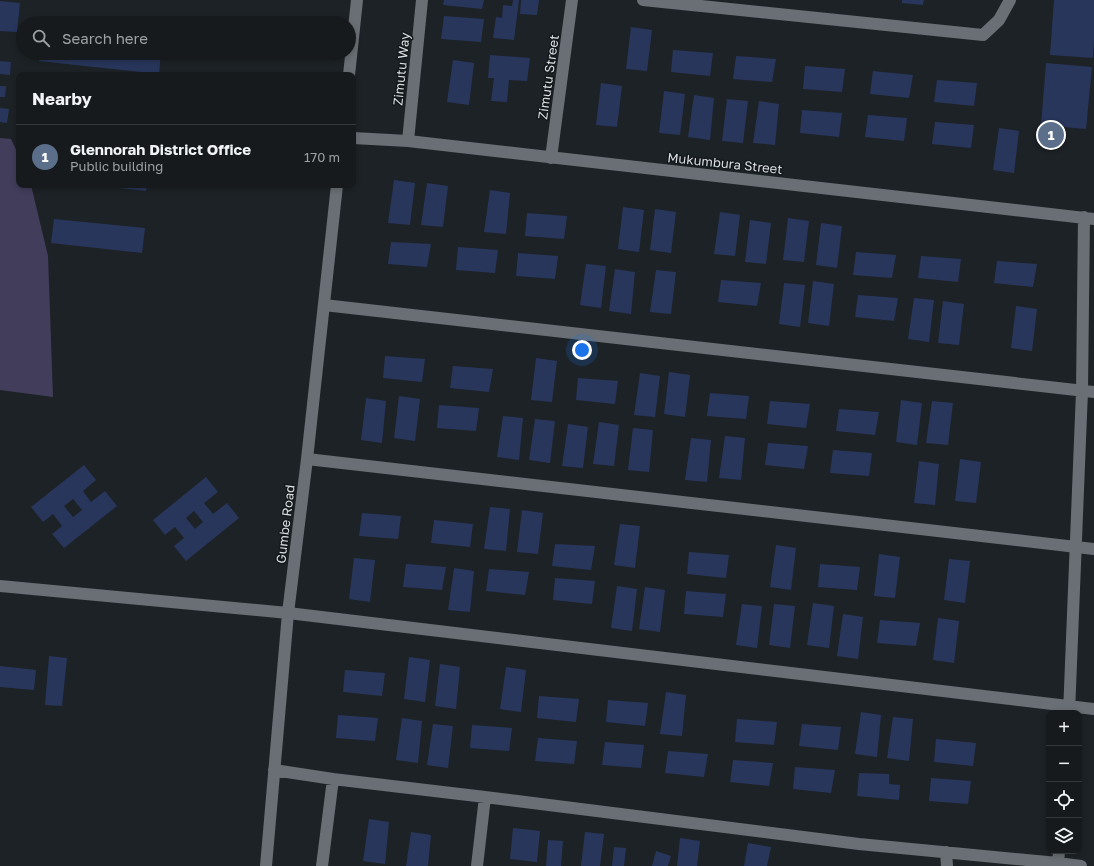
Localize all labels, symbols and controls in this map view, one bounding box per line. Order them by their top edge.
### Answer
search box [16,16,356,60]
icon: search [30,27,52,49]
text: Search here [62,29,148,47]
street label: Zimutu Way [389,31,413,106]
street label: Zimutu Street [534,34,562,120]
text: Nearby [32,88,92,109]
pin: 1 [1038,120,1064,150]
text: Glennorah District Office [70,140,251,158]
text: 1 [42,149,48,165]
text: 170 m [304,149,340,165]
street label: Mukumbura Street [667,149,783,177]
text: Public building [70,158,163,174]
your location [572,340,592,360]
street label: Gumbe Road [272,484,298,564]
map controls [1046,710,1082,854]
button: + [1046,710,1082,746]
button: − [1046,746,1082,782]
button: locate [1046,782,1082,818]
button: layers [1046,818,1082,854]

